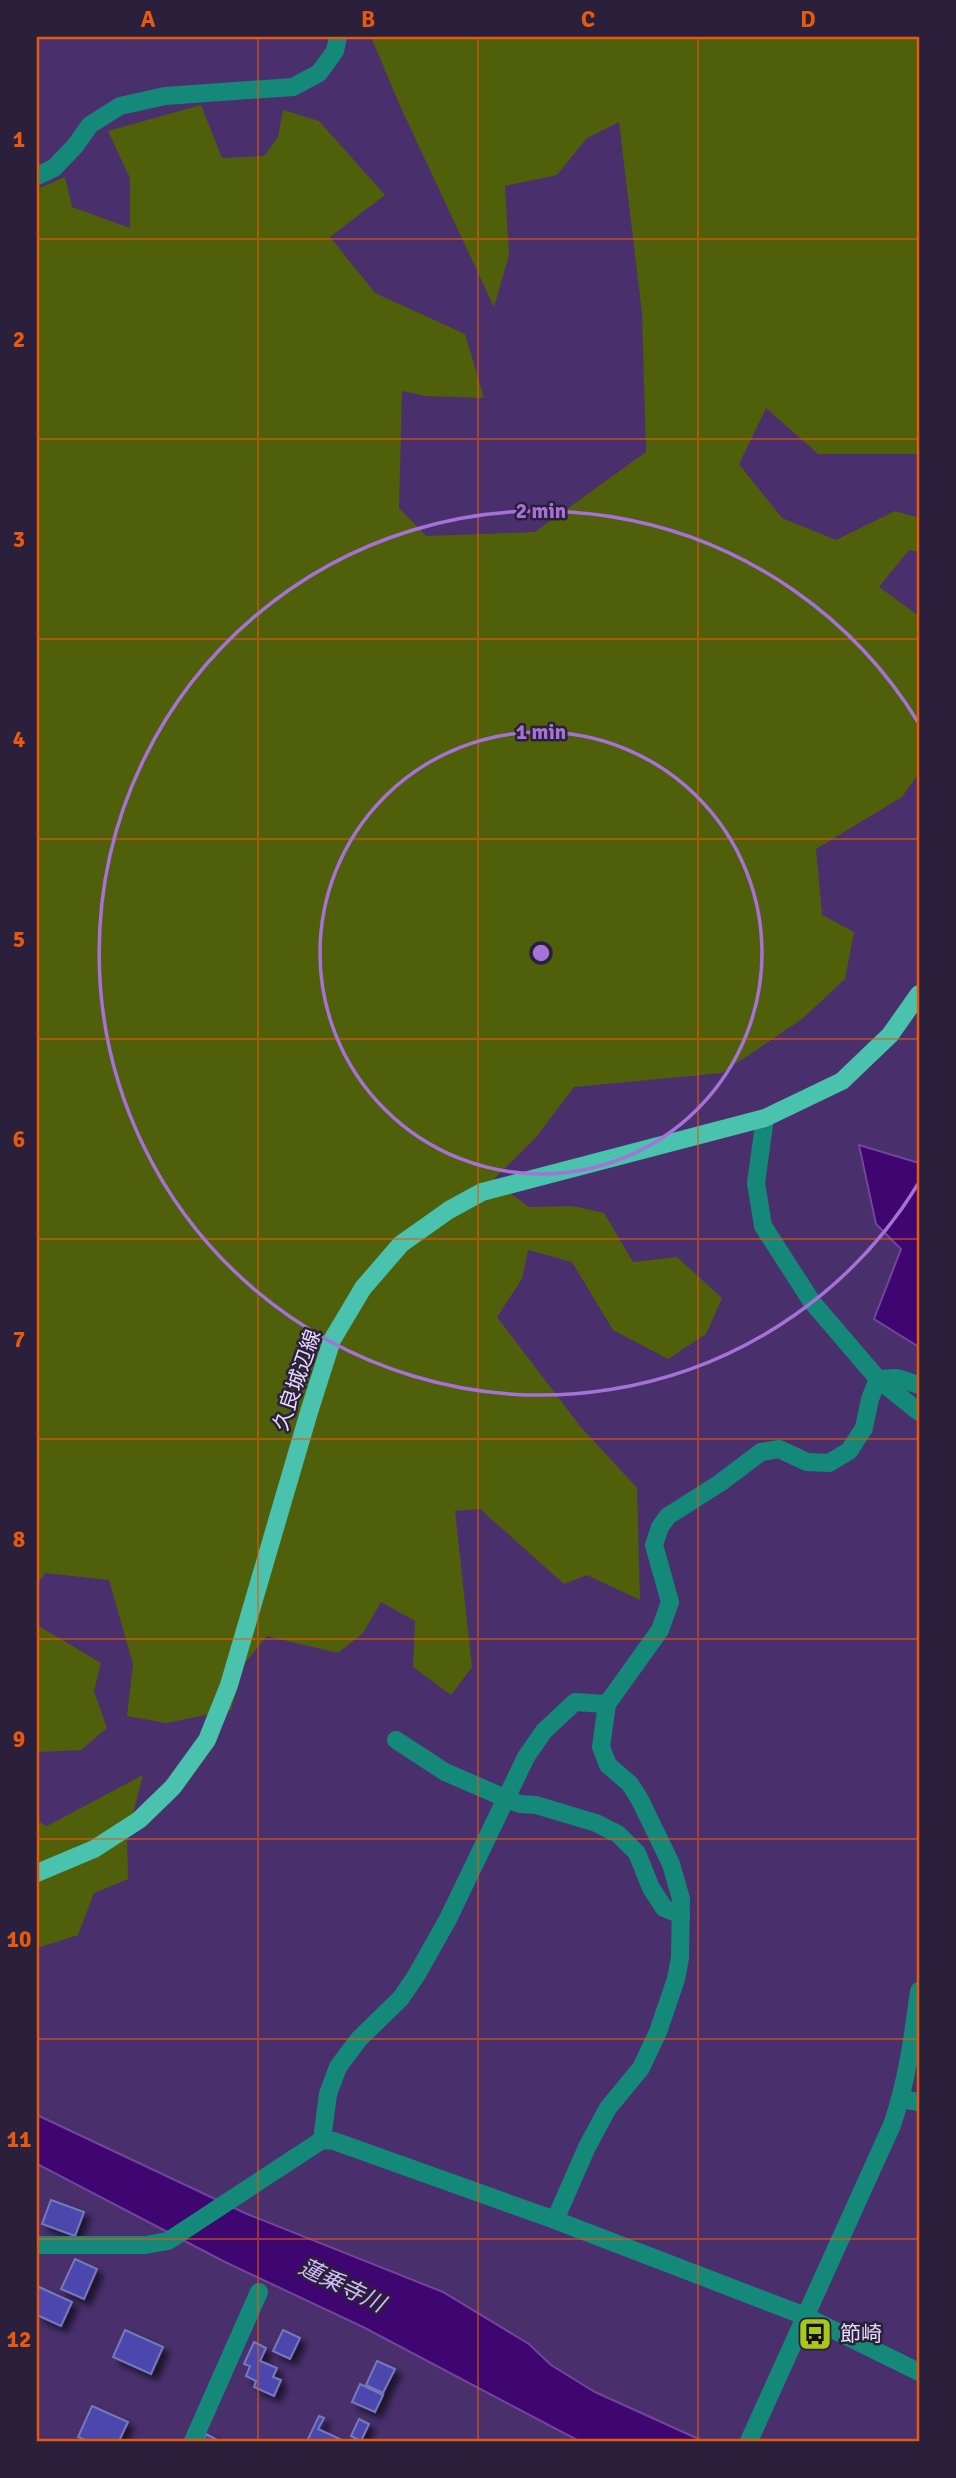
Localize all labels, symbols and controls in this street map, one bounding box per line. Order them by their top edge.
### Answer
text: A [141,5,156,34]
text: B [361,5,375,34]
text: C [581,5,595,34]
text: D [800,5,816,34]
text: 1 [13,125,25,154]
text: 2 [13,325,25,354]
text: 2 min [516,498,566,524]
text: 3 [13,525,25,554]
text: 1 min [516,719,566,745]
text: 4 [13,725,25,754]
text: 5 [13,925,25,954]
centre of rings [529,941,553,965]
text: 6 [13,1125,25,1154]
text: 7 [13,1325,25,1354]
street label: 久良城辺線 [268,1326,326,1434]
text: 8 [13,1525,25,1554]
text: 9 [13,1725,25,1754]
text: 10 [7,1925,31,1954]
text: 11 [7,2125,31,2154]
water label: 蓮乗寺川 [294,2252,392,2320]
bus stop icon: 節崎 [796,2315,834,2353]
place label: 節崎 [840,2321,882,2347]
text: 12 [7,2325,31,2354]

